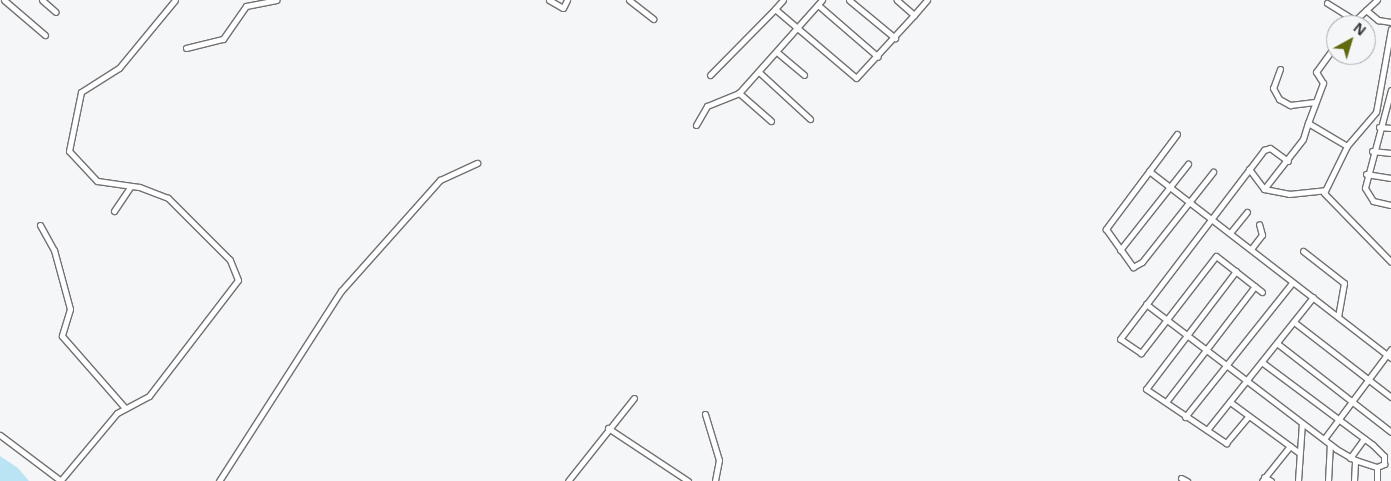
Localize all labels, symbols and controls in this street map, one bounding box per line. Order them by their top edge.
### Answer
north arrow [1326,15,1376,65]
text: N [1350,18,1371,40]

